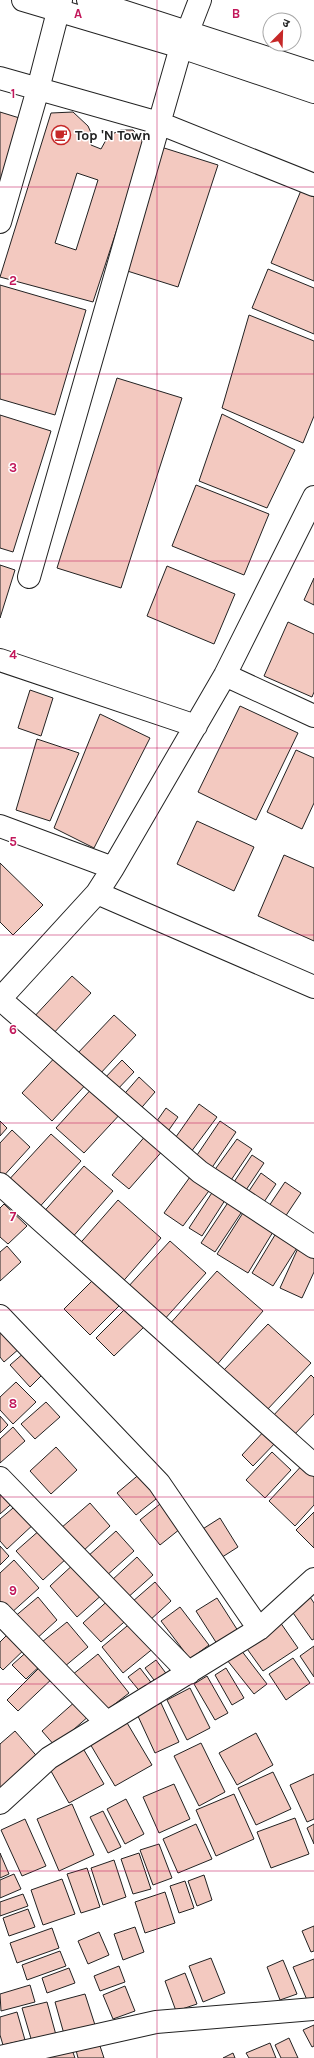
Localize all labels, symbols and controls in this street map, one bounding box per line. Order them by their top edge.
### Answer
text: A [74,6,82,21]
text: B [232,6,240,21]
north arrow [262,12,302,52]
text: उ [280,16,292,31]
text: 1 [11,86,15,101]
cafe icon: Top 'N Town [50,124,72,146]
place label: Top 'N Town [75,127,151,144]
text: 2 [9,273,17,288]
text: 3 [9,460,17,475]
text: 4 [9,647,17,662]
text: 5 [9,834,17,849]
text: 6 [9,1022,17,1037]
text: 7 [10,1209,17,1224]
text: 8 [9,1396,17,1411]
text: 9 [9,1583,17,1598]

